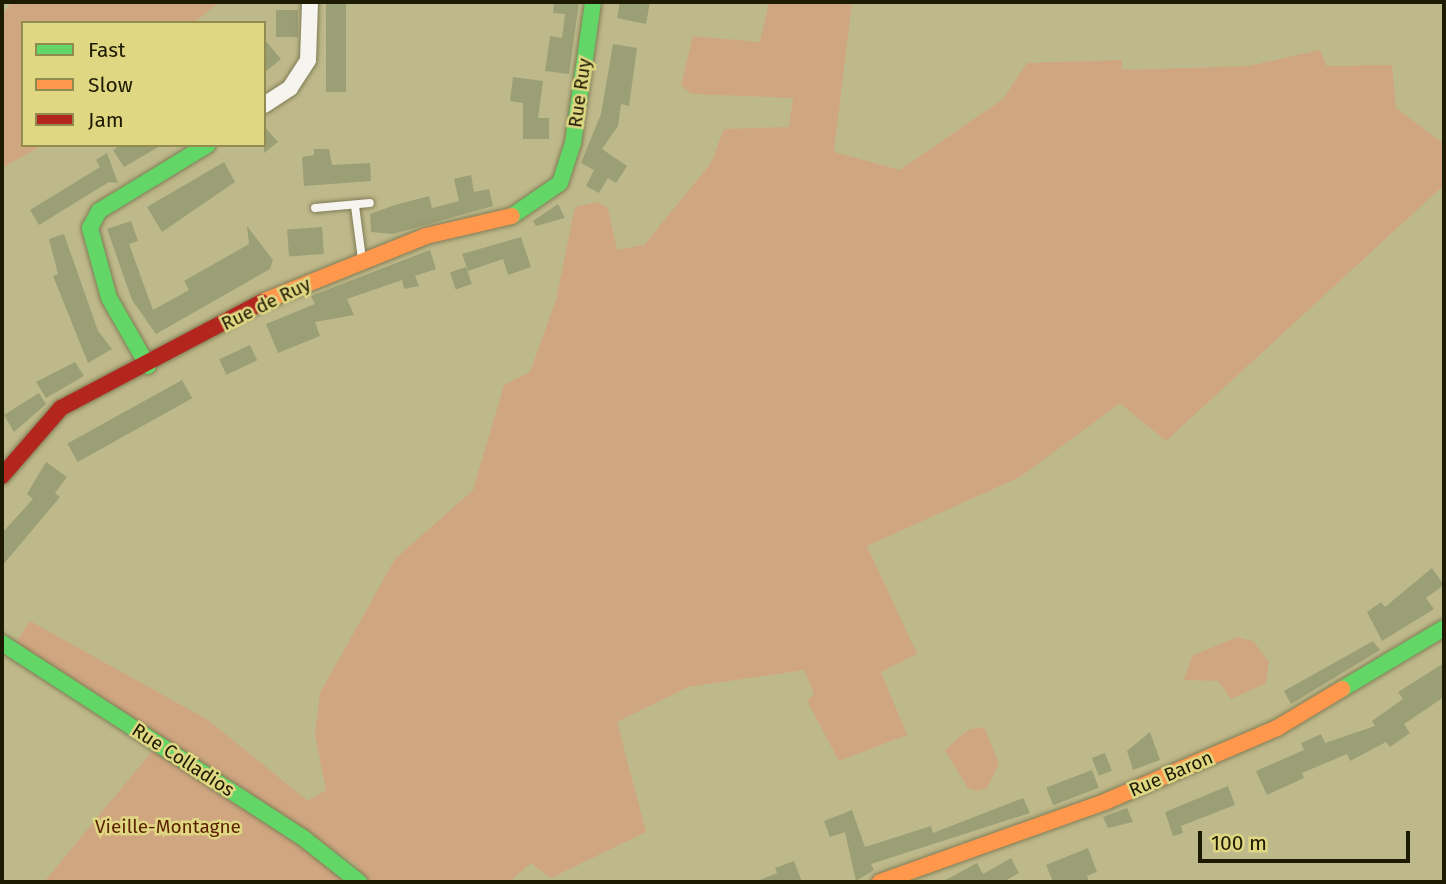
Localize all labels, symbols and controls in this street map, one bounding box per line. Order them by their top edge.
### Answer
legend [21,21,266,147]
text: Fast [88,37,126,63]
street label: Rue Ruy [564,57,596,129]
text: Slow [88,72,133,98]
text: Jam [88,107,124,133]
street label: Rue de Ruy [218,273,314,335]
street label: Rue Colladios [128,718,238,802]
street label: Rue Baron [1126,746,1216,802]
park label: Vieille-Montagne [95,816,241,838]
scale bar [1201,818,1413,862]
text: 100 m [1211,830,1267,856]

